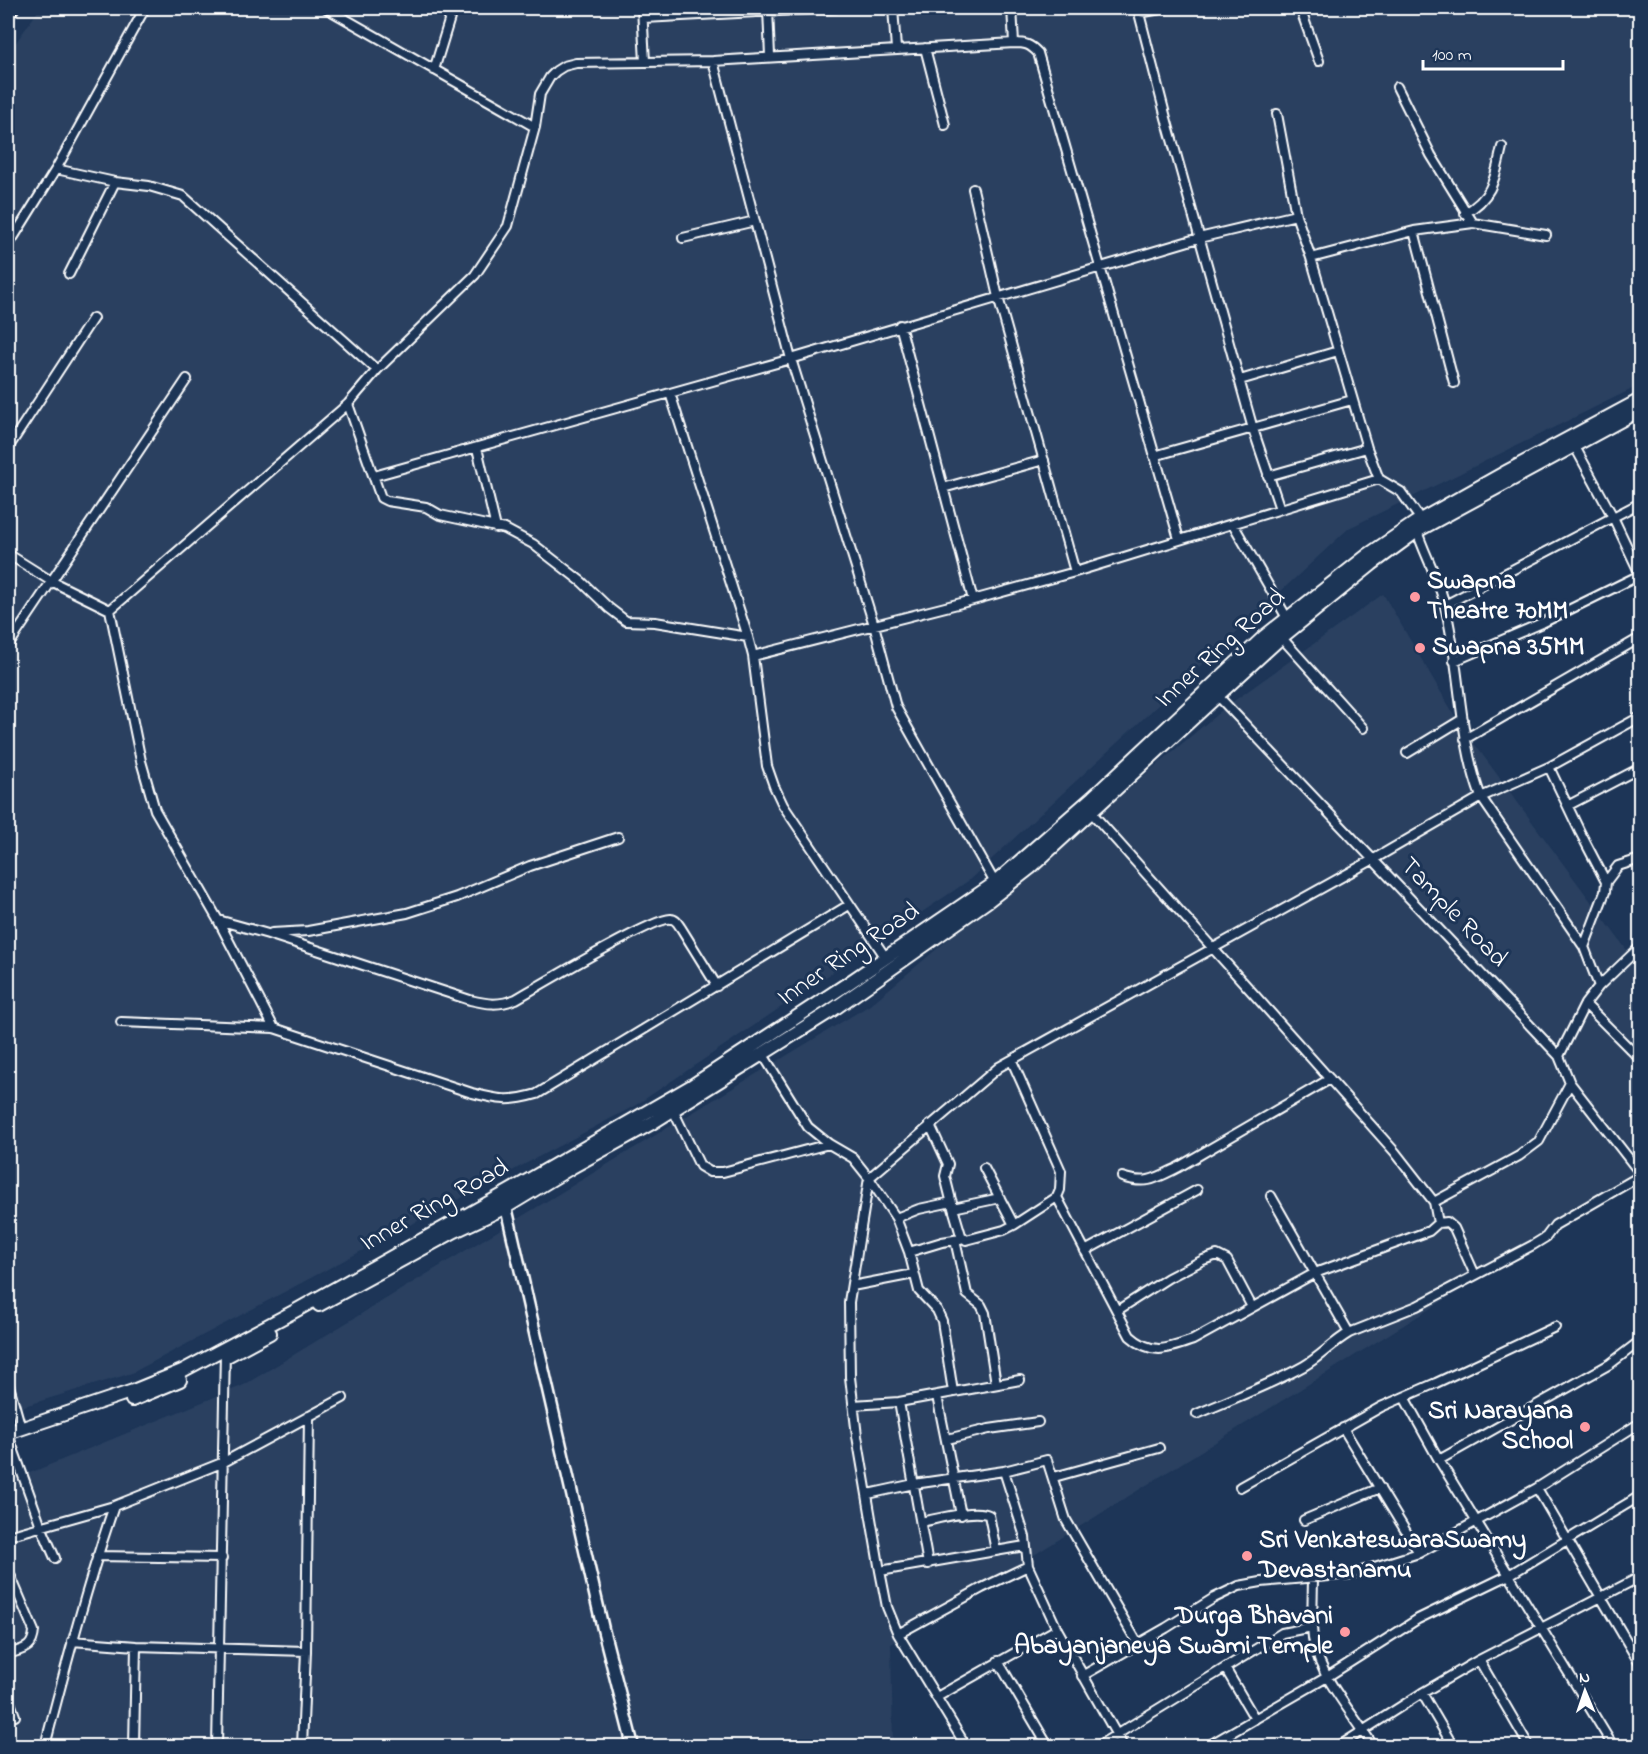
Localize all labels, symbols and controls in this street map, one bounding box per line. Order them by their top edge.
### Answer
scale bar [1423,33,1562,71]
text: 100 m [1432,43,1472,69]
place label: Swapna Theatre 70MM [1427,563,1568,631]
street label: Inner Ring Road [1147,580,1295,718]
marker: Swapna Theatre 70MM [1408,590,1422,604]
place label: Swapna 35MM [1432,629,1584,667]
marker: Swapna 35MM [1413,641,1427,655]
street label: Tample Road [1390,849,1516,977]
street label: Inner Ring Road [770,893,928,1017]
street label: Inner Ring Road [354,1149,517,1263]
place label: Sri Narayana School [1428,1393,1573,1461]
marker: Sri Narayana School [1578,1420,1592,1434]
place label: Sri VenkateswaraSwamy Devastanamu [1258,1522,1526,1590]
marker: Sri VenkateswaraSwamy Devastanamu [1240,1549,1254,1563]
place label: Durga Bhavani Abayanjaneya Swami Temple [1014,1598,1334,1666]
marker: Durga Bhavani Abayanjaneya Swami Temple [1338,1625,1352,1639]
north arrow [1555,1661,1615,1721]
text: N [1579,1666,1591,1690]

